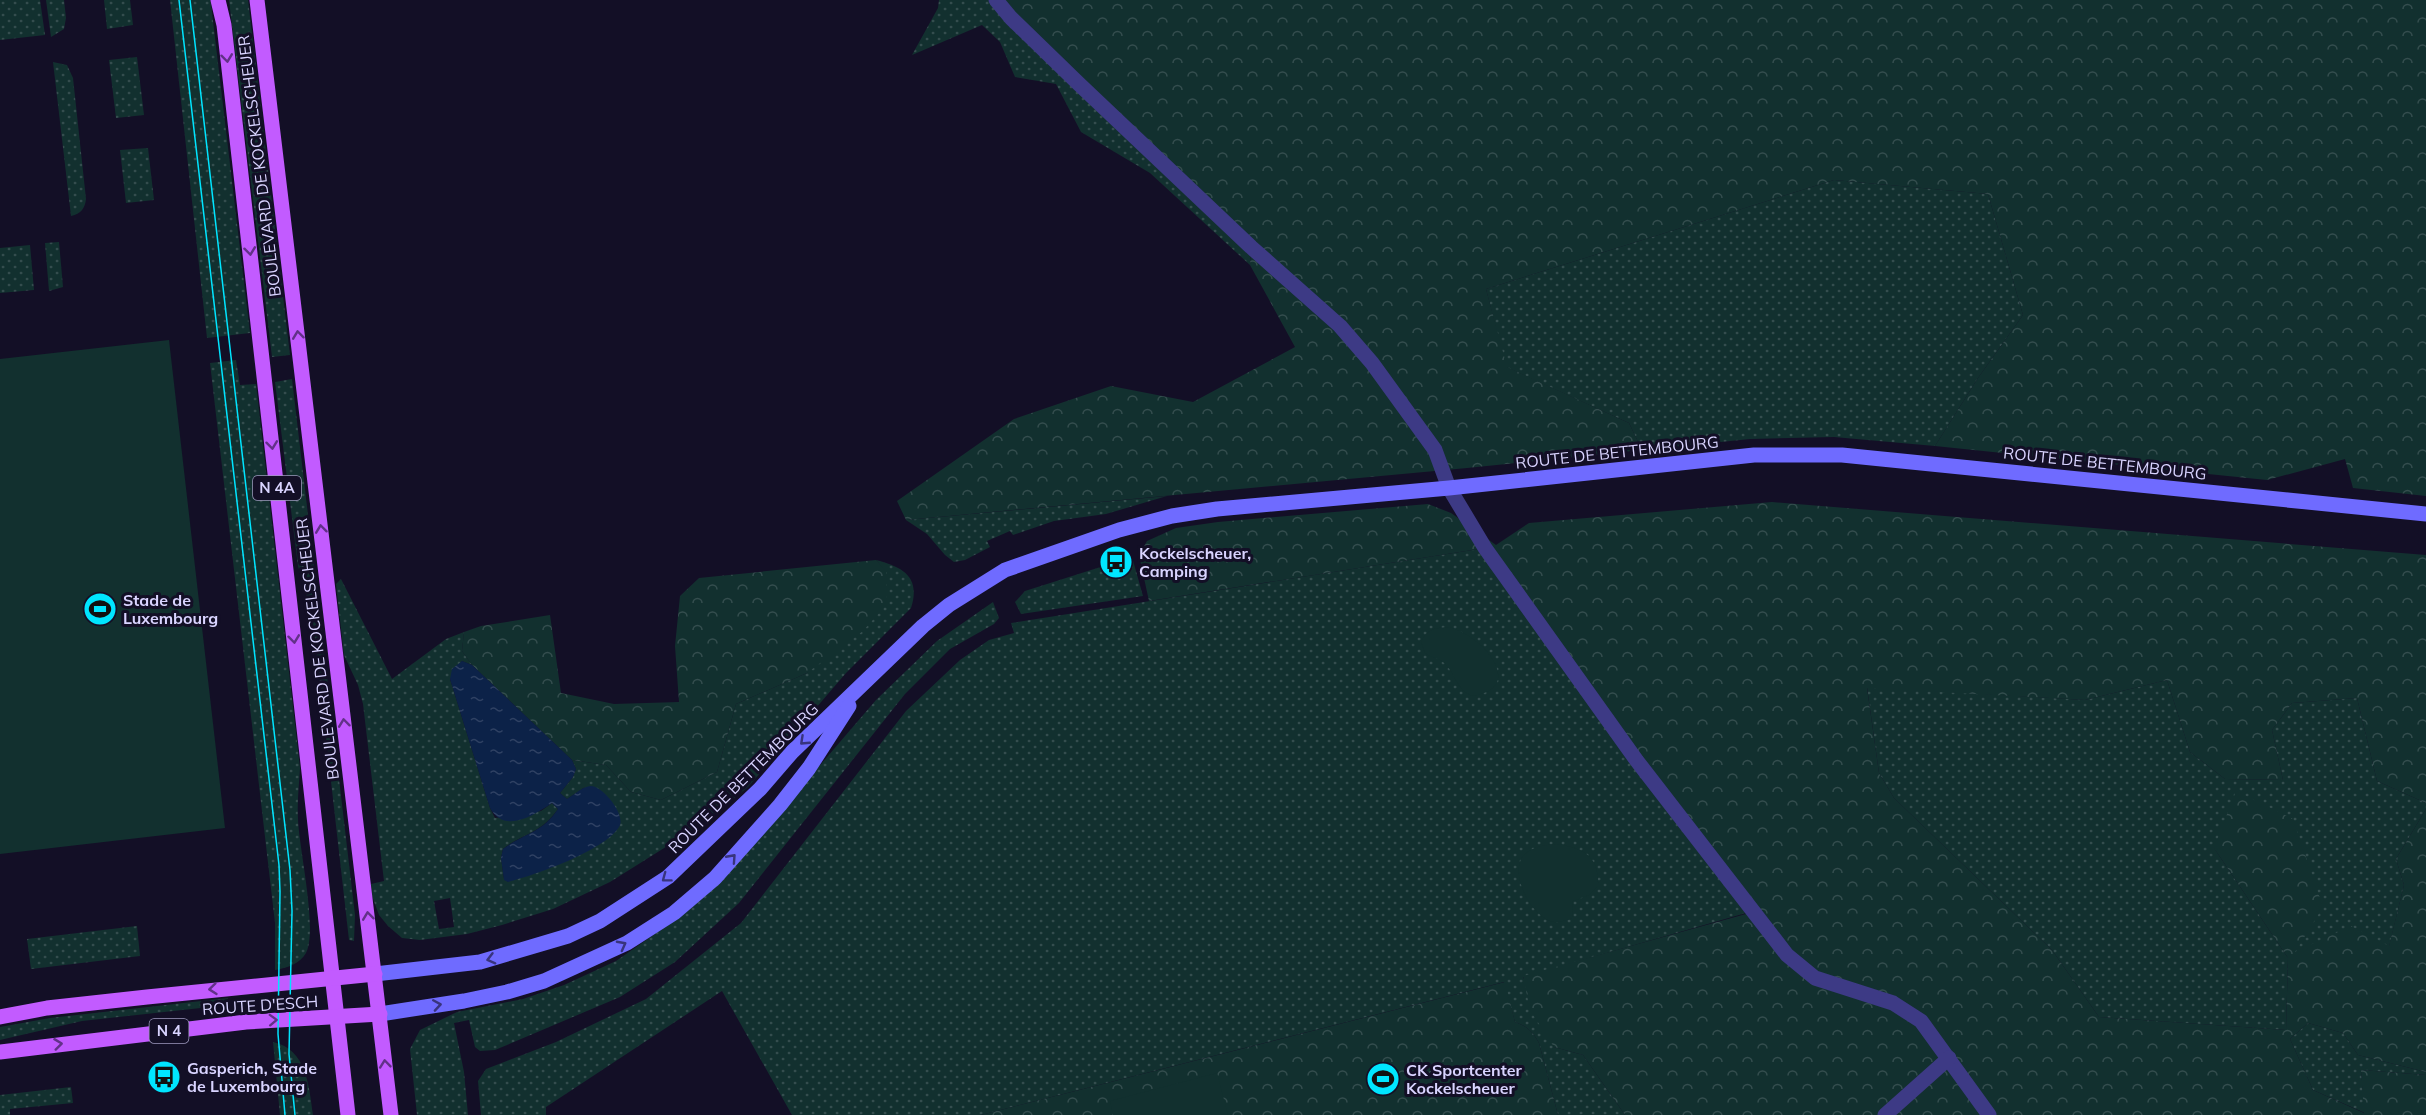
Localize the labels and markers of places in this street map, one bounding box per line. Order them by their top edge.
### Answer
place label: Kockelscheuer, Camping [1139,543,1251,581]
bus stop icon: Kockelscheuer, Camping [1098,544,1134,580]
place label: Stade de Luxembourg [123,590,218,628]
sports icon: Stade de Luxembourg [82,591,118,627]
place label: Gasperich, Stade de Luxembourg [187,1058,317,1096]
bus stop icon: Gasperich, Stade de Luxembourg [146,1059,182,1095]
place label: CK Sportcenter Kockelscheuer [1406,1060,1523,1098]
sports icon: CK Sportcenter Kockelscheuer [1365,1061,1401,1097]

